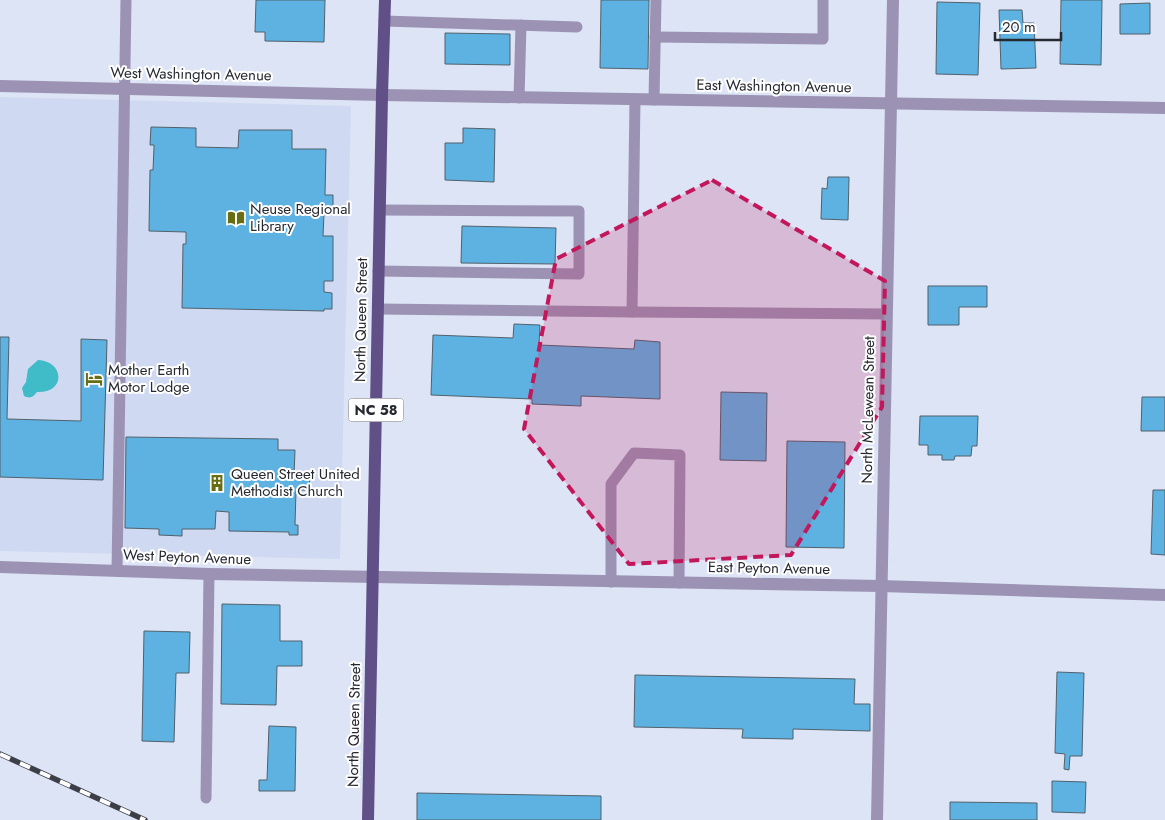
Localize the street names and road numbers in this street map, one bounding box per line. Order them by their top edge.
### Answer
street label: West Washington Avenue [110,62,272,86]
street label: East Washington Avenue [696,74,852,98]
street label: North Queen Street [349,257,373,382]
street label: North McLewean Street [856,336,880,484]
road number: NC 58 [348,398,404,422]
street label: West Peyton Avenue [123,544,252,570]
street label: East Peyton Avenue [708,556,831,580]
street label: North Queen Street [342,662,366,787]

